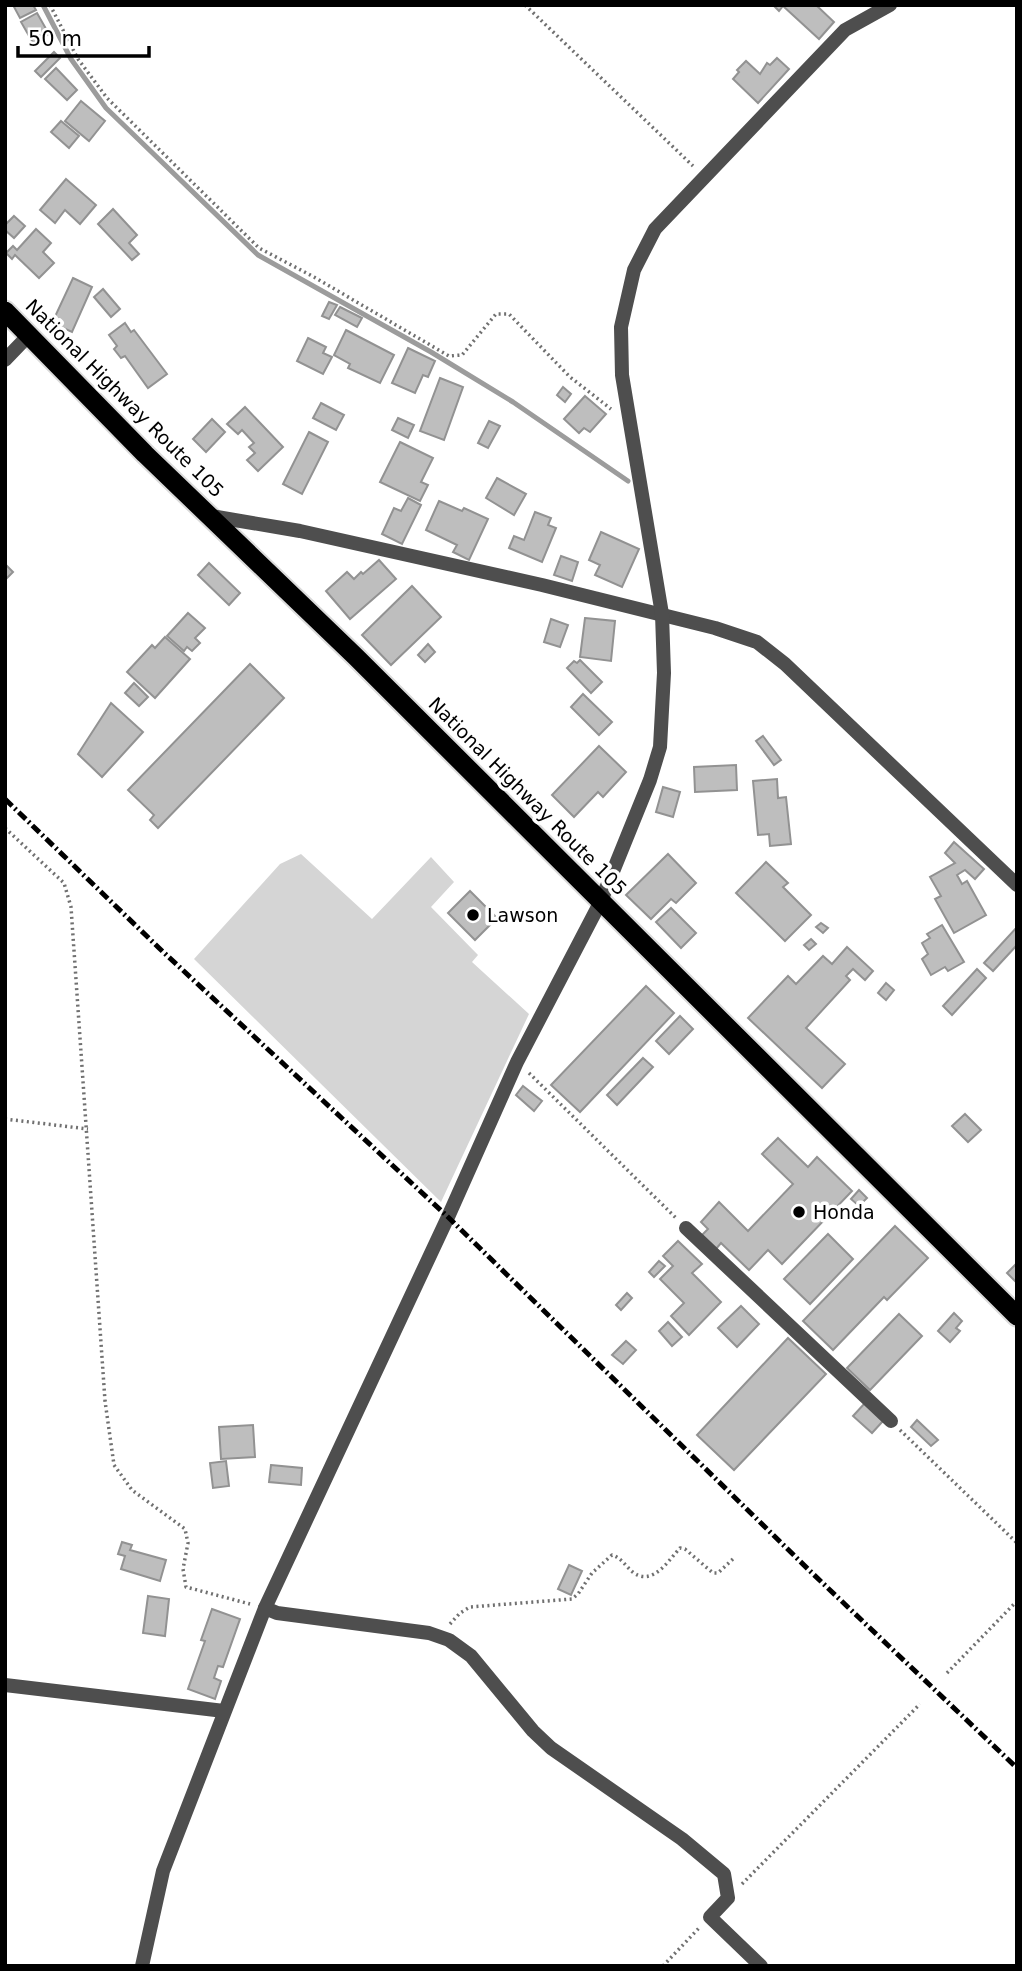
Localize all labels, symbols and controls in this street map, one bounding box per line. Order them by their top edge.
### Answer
scale bar [18,14,149,58]
text: 50 m [28,27,82,51]
street label: National Highway Route 105 [21,294,229,502]
street label: National Highway Route 105 [424,692,632,900]
place label: Lawson [487,904,558,926]
marker: Lawson [465,907,481,923]
place label: Honda [813,1201,875,1223]
marker: Honda [791,1204,807,1220]

